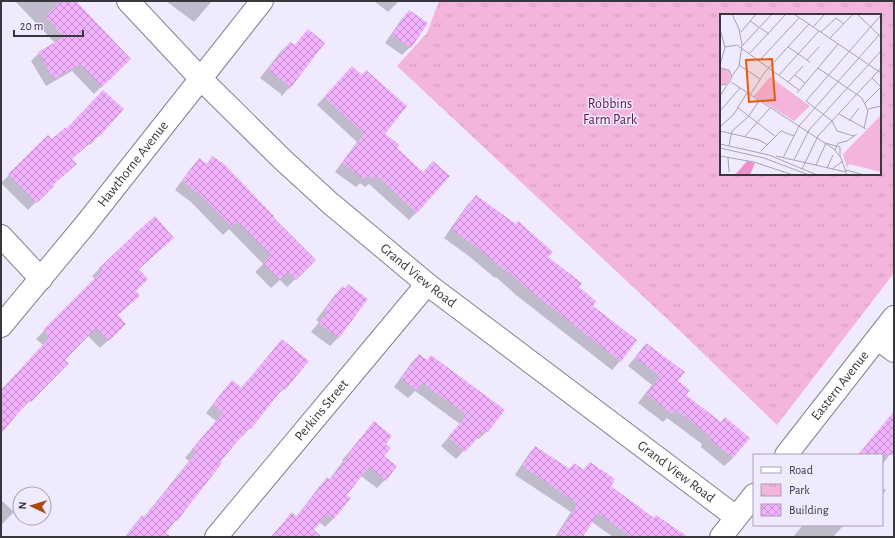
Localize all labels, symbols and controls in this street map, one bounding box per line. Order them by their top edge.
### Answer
scale bar [14,12,83,38]
inset map [720,14,881,175]
text: 20 m [20,20,43,32]
park label: Robbins Farm Park [583,97,638,127]
street label: Hawthorne Avenue [95,119,171,210]
street label: Grand View Road [377,241,459,310]
street label: Eastern Avenue [809,348,872,423]
street label: Perkins Street [292,377,351,444]
street label: Grand View Road [635,438,717,505]
legend [753,454,883,526]
text: Road [789,464,813,476]
text: Park [789,484,810,496]
north arrow [12,486,52,526]
text: N [17,501,28,510]
text: Building [789,504,829,516]

